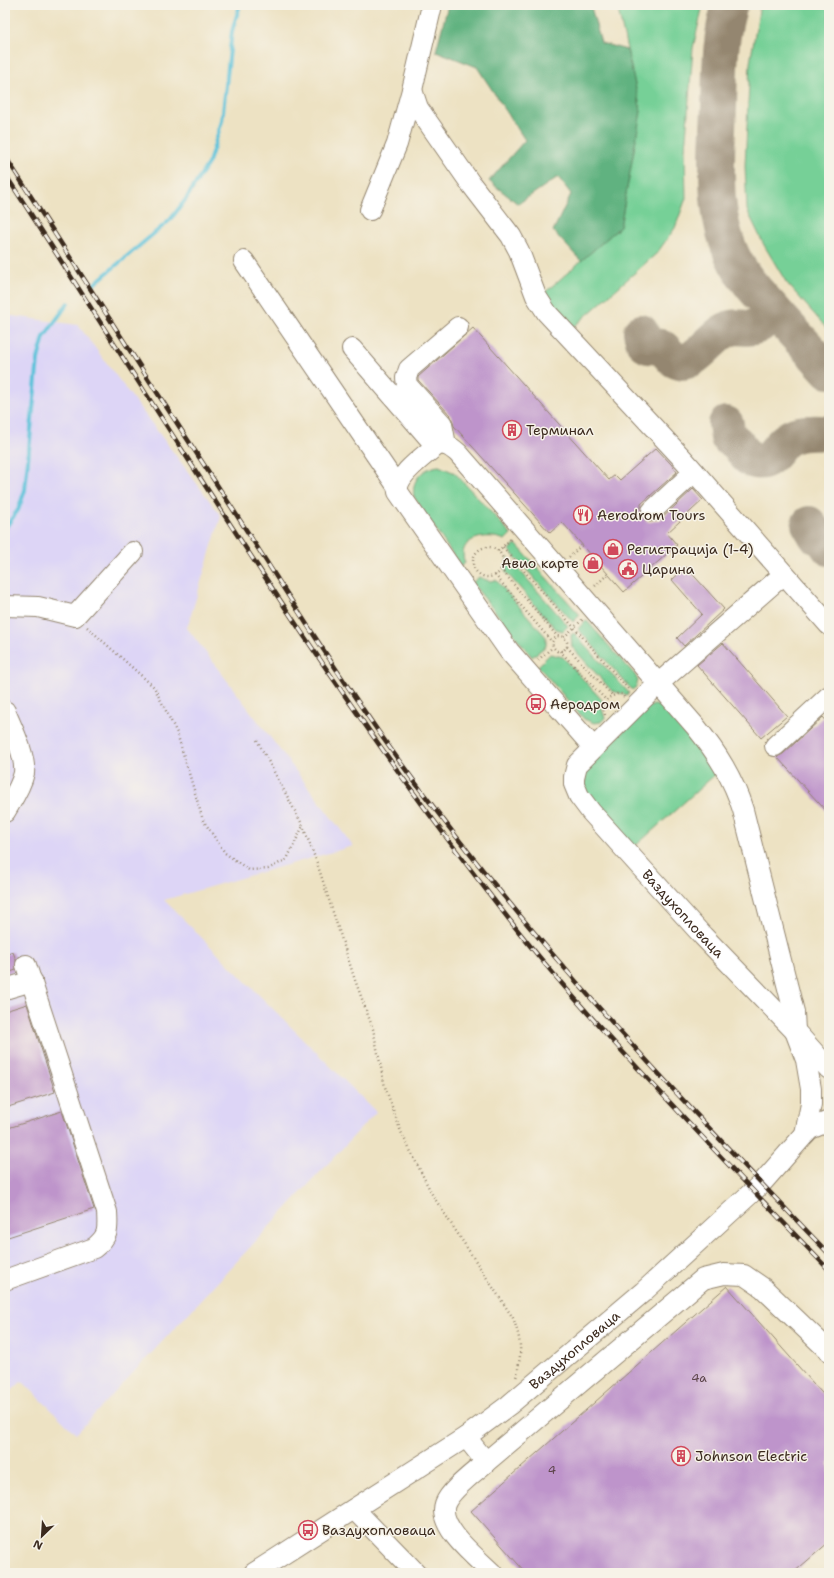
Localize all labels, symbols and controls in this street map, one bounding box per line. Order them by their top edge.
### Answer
building icon: Терминал [501,419,523,441]
place label: Терминал [526,421,594,439]
restaurant icon: Aerodrom Tours [572,504,594,526]
place label: Aerodrom Tours [597,506,706,524]
shop icon: Регистрација (1-4) [602,538,624,560]
place label: Регистрација (1-4) [627,540,753,558]
shop icon: Авио карте [582,552,604,574]
place label: Авио карте [501,554,579,572]
public building icon: Царина [617,558,639,580]
place label: Царина [642,560,695,578]
bus stop icon: Аеродром [525,693,547,715]
place label: Аеродром [550,695,620,713]
street label: Ваздухопловаца [638,866,728,962]
street label: Ваздухопловаца [525,1306,624,1393]
house number: 4a [691,1370,707,1386]
building icon: Johnson Electric [670,1445,692,1467]
place label: Johnson Electric [695,1447,807,1465]
house number: 4 [548,1462,556,1478]
north arrow [22,1516,62,1556]
bus stop icon: Ваздухопловаца [297,1519,319,1541]
place label: Ваздухопловаца [322,1521,436,1539]
text: N [31,1536,45,1553]

